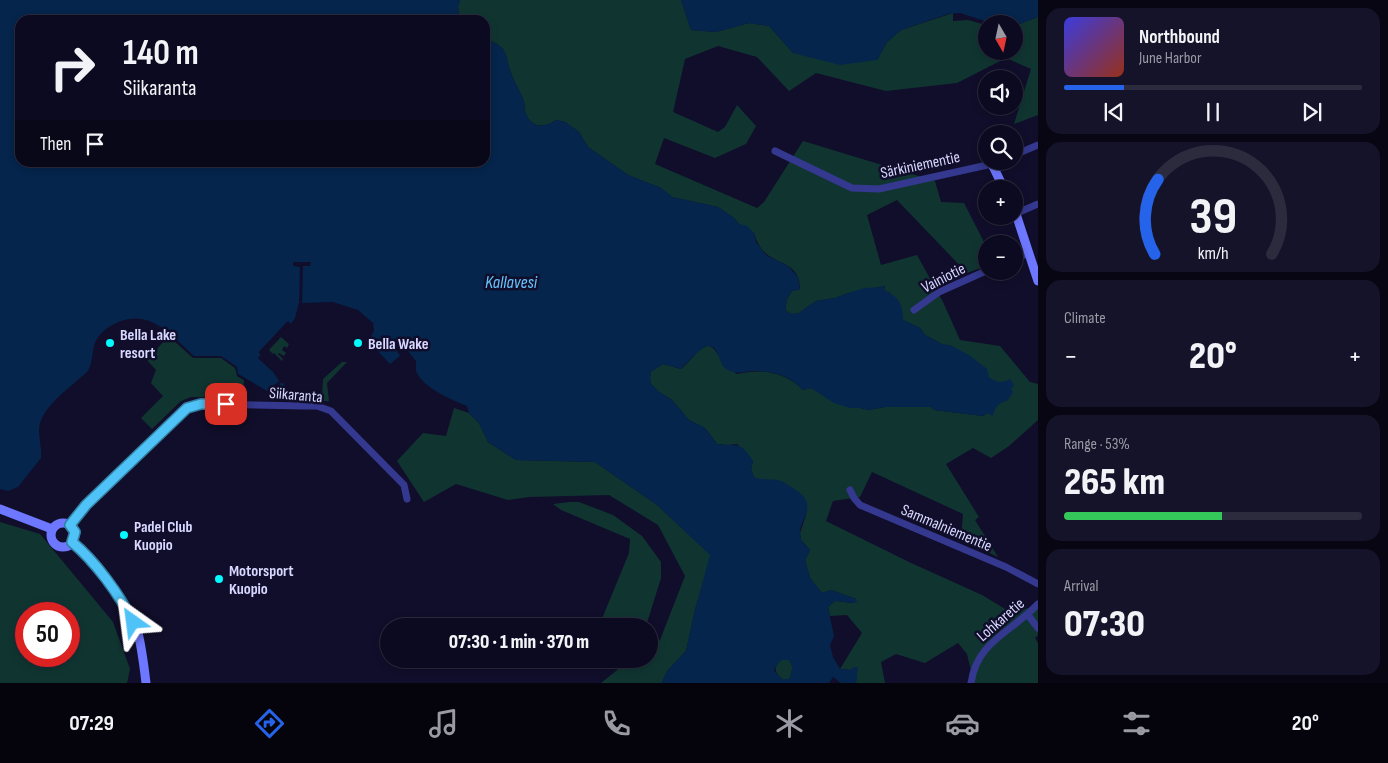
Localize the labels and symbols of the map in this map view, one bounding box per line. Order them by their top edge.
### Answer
north arrow [978,15,1022,60]
street label: Särkiniementie [879,148,962,183]
street label: Vainiotie [919,259,969,297]
water label: Kallavesi [485,272,538,293]
place label: Bella Lake resort [120,326,176,363]
place label: Bella Wake [368,335,429,354]
marker: Bella Lake resort [104,337,116,349]
marker: Bella Wake [352,337,364,349]
pin [205,383,247,425]
street label: Siikaranta [268,384,323,407]
street label: Sammalniementie [898,501,995,556]
place label: Padel Club Kuopio [134,518,193,555]
marker: Padel Club Kuopio [118,529,130,541]
place label: Motorsport Kuopio [229,562,294,599]
marker: Motorsport Kuopio [213,573,225,585]
street label: Lohkaretie [973,594,1029,646]
position arrow [106,595,158,647]
speed limit sign: 50 [15,602,80,667]

